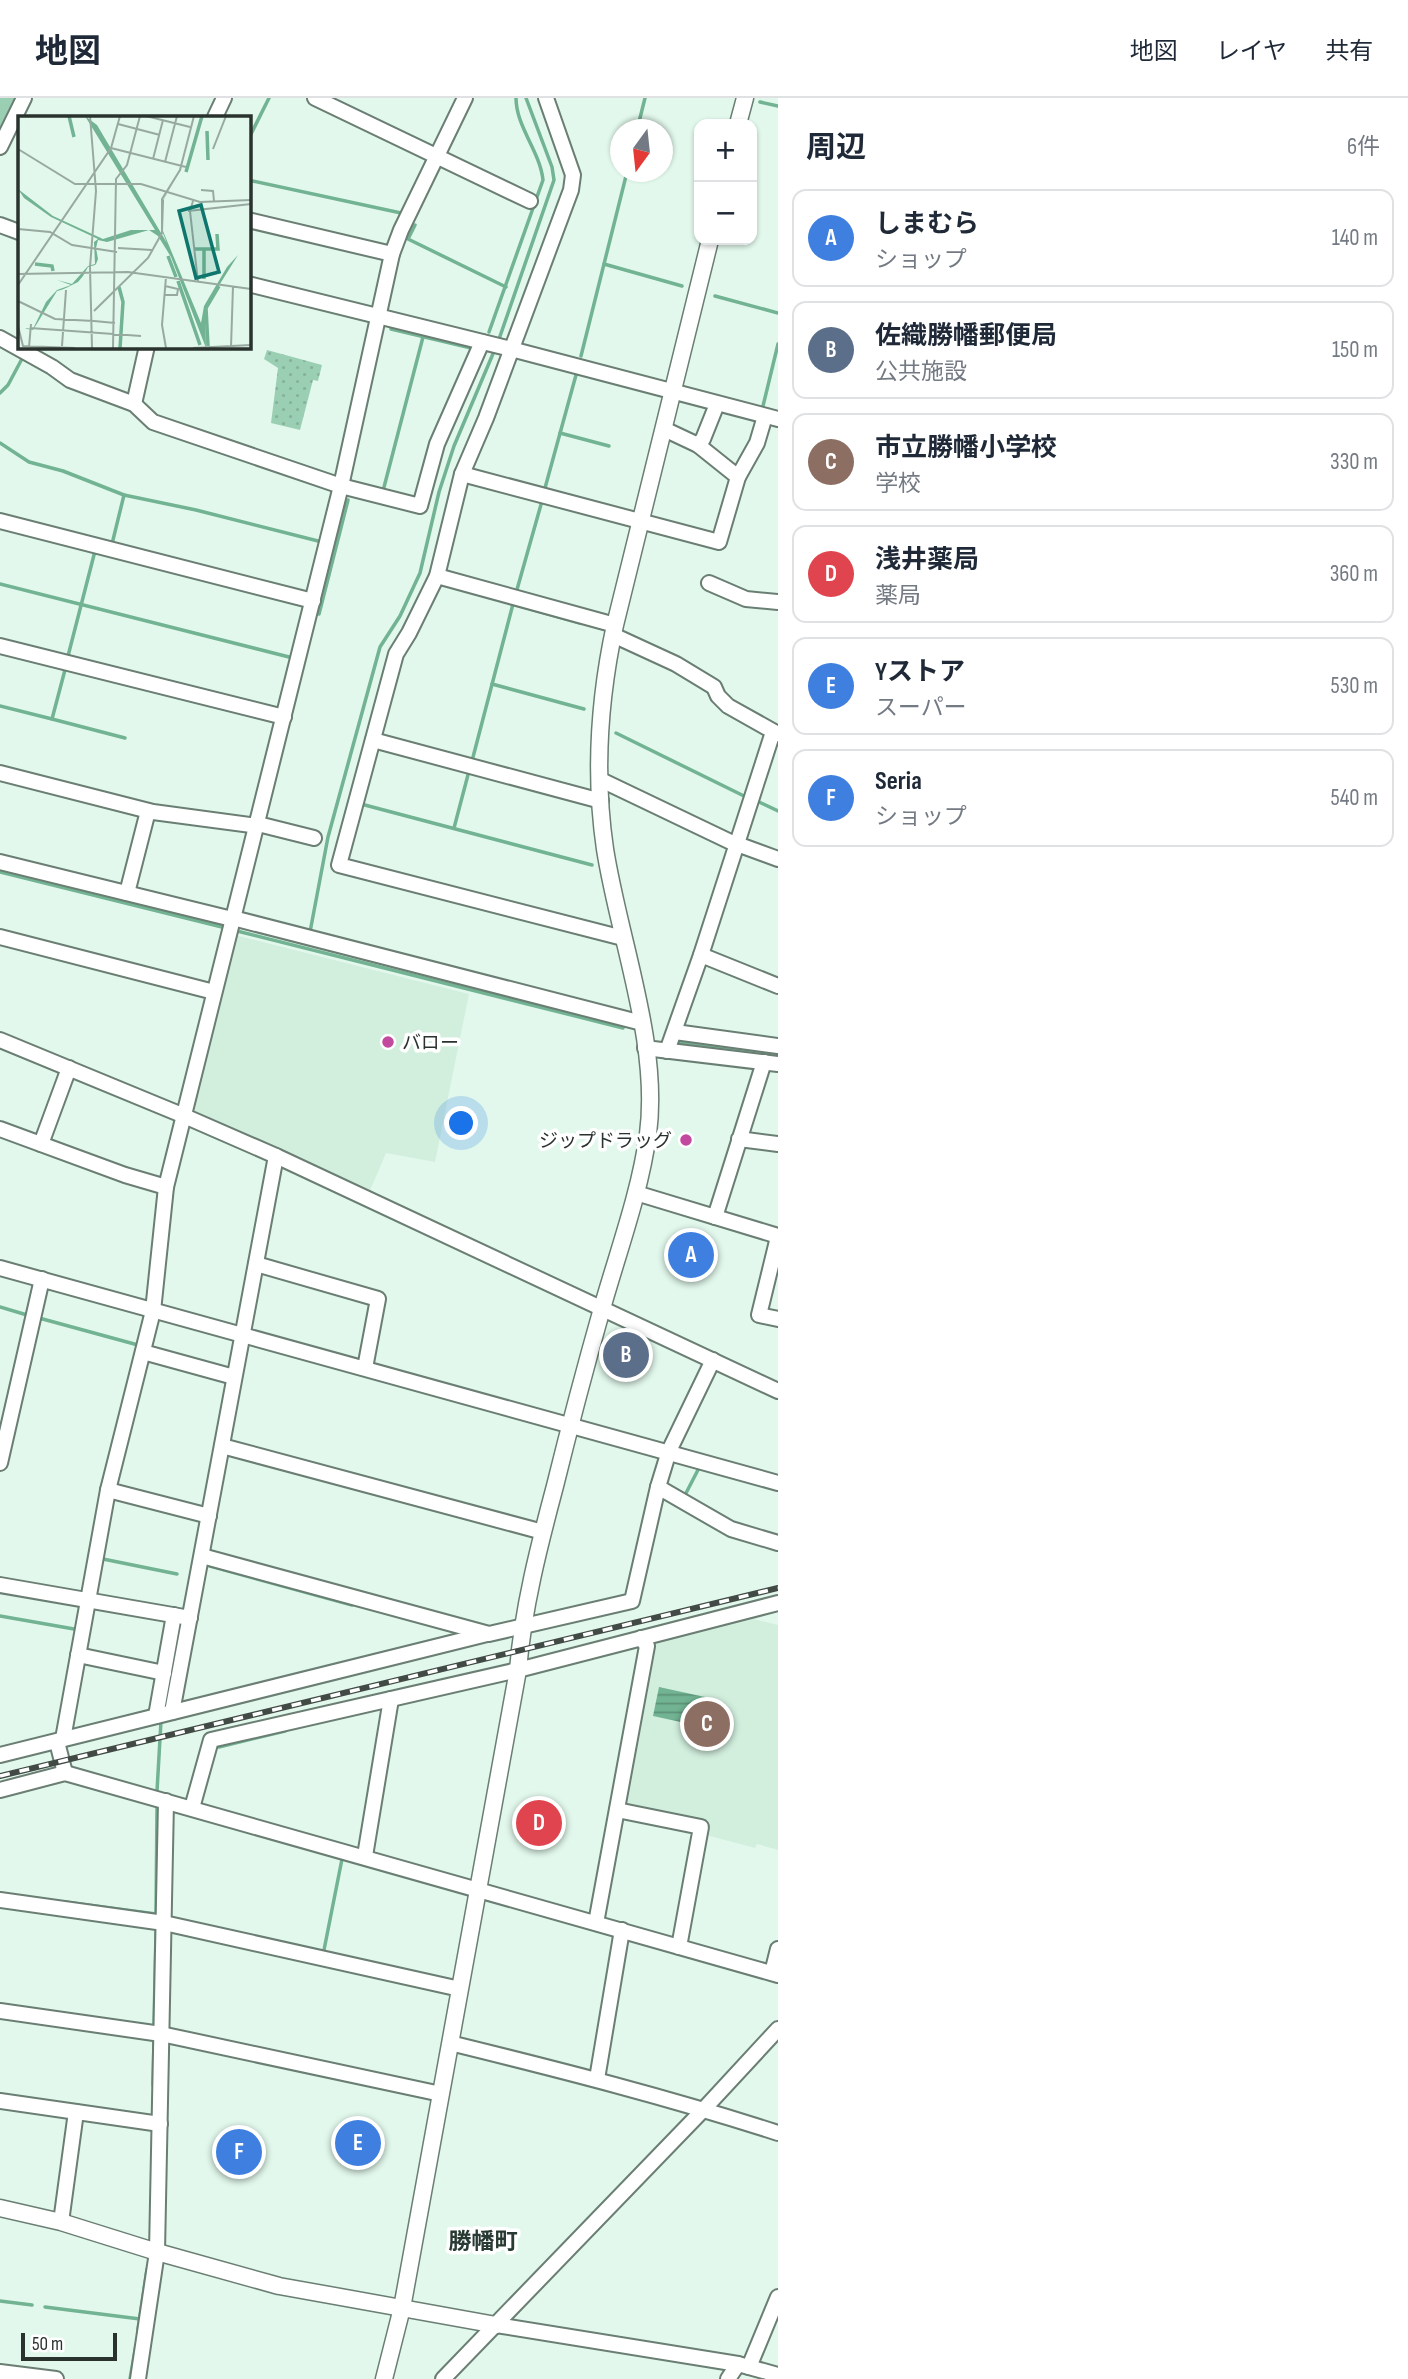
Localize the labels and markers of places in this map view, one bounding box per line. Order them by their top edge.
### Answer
place label: バロー [402,1032,459,1055]
marker: バロー [380,1034,396,1050]
place label: ジップドラッグ [539,1130,672,1153]
marker: ジップドラッグ [678,1132,694,1148]
pin: A [668,1229,714,1281]
pin: B [603,1329,649,1381]
pin: C [684,1698,730,1750]
pin: D [516,1797,562,1849]
pin: E [335,2117,381,2169]
pin: F [216,2126,262,2178]

